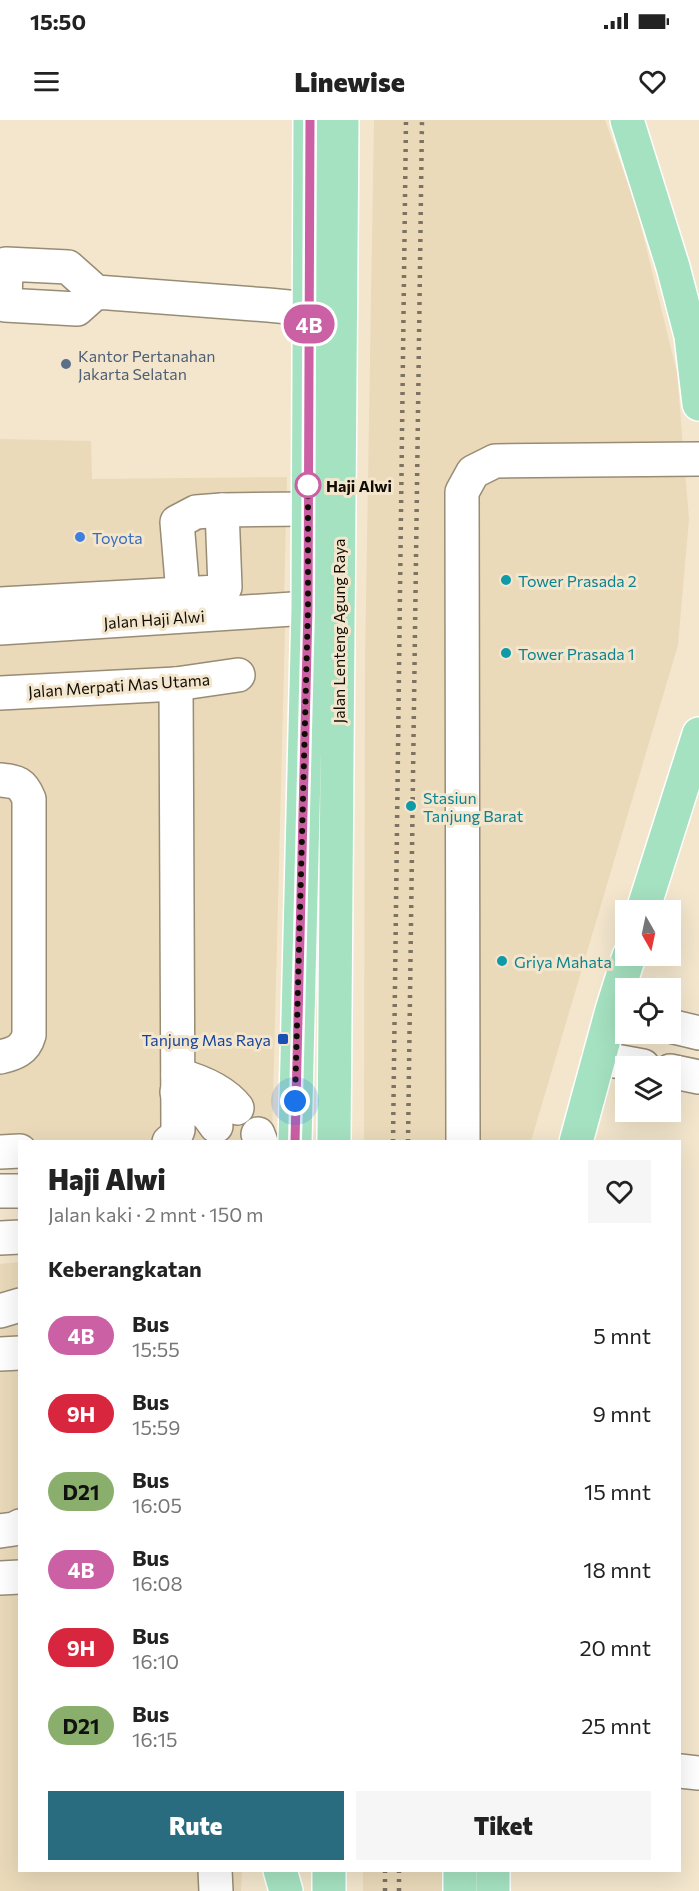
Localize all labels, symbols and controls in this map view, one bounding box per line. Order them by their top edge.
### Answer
text: 15:50 [30,8,86,35]
icon: menu [30,65,63,98]
text: Linewise [294,65,405,98]
icon: heart [636,65,669,98]
line badge: 4B [282,304,336,344]
text: 4B [296,312,322,337]
place label: Kantor Pertanahan Jakarta Selatan [78,346,216,383]
marker: Kantor Pertanahan Jakarta Selatan [59,357,73,371]
marker: Haji Alwi [295,472,321,498]
place label: Haji Alwi [326,476,392,495]
place label: Toyota [92,528,143,547]
marker: Toyota [73,530,87,544]
street label: Jalan Lenteng Agung Raya [329,539,348,723]
place label: Tower Prasada 2 [518,571,637,590]
marker: Tower Prasada 2 [499,573,513,587]
street label: Jalan Haji Alwi [103,606,205,632]
place label: Tower Prasada 1 [518,644,635,663]
marker: Tower Prasada 1 [499,646,513,660]
street label: Jalan Merpati Mas Utama [27,669,211,701]
place label: Stasiun Tanjung Barat [423,788,524,825]
marker: Stasiun Tanjung Barat [404,799,418,813]
north arrow [615,900,681,966]
map controls [615,900,681,1122]
place label: Griya Mahata [514,952,612,971]
marker: Griya Mahata [495,954,509,968]
button: locate [615,978,681,1044]
place label: Tanjung Mas Raya [141,1030,271,1049]
marker: Tanjung Mas Raya [276,1032,290,1046]
button: layers [615,1056,681,1122]
your location [280,1086,310,1116]
button: heart [588,1160,651,1223]
text: Haji Alwi [48,1162,166,1196]
text: Jalan kaki · 2 mnt · 150 m [48,1202,264,1226]
text: Keberangkatan [48,1255,202,1282]
text: Bus [132,1310,169,1337]
text: 5 mnt [593,1322,651,1349]
text: 4B [68,1323,94,1348]
text: 15:55 [132,1337,180,1361]
text: Bus [132,1388,169,1415]
text: 9 mnt [593,1400,651,1427]
text: 9H [67,1401,95,1426]
text: 15:59 [132,1415,180,1439]
text: Bus [132,1466,169,1493]
text: 15 mnt [584,1478,651,1505]
text: D21 [63,1479,99,1504]
text: 16:05 [132,1493,182,1517]
text: Bus [132,1544,169,1571]
text: 18 mnt [583,1556,651,1583]
text: 4B [68,1557,94,1582]
text: 16:08 [132,1571,183,1595]
text: Bus [132,1622,169,1649]
text: 20 mnt [579,1634,651,1661]
text: 9H [67,1635,95,1660]
text: 16:10 [132,1649,179,1673]
text: Bus [132,1700,169,1727]
text: 25 mnt [581,1712,651,1739]
text: D21 [63,1713,99,1738]
text: 16:15 [132,1727,177,1751]
button: Rute [48,1791,344,1860]
button: Tiket [356,1791,651,1860]

